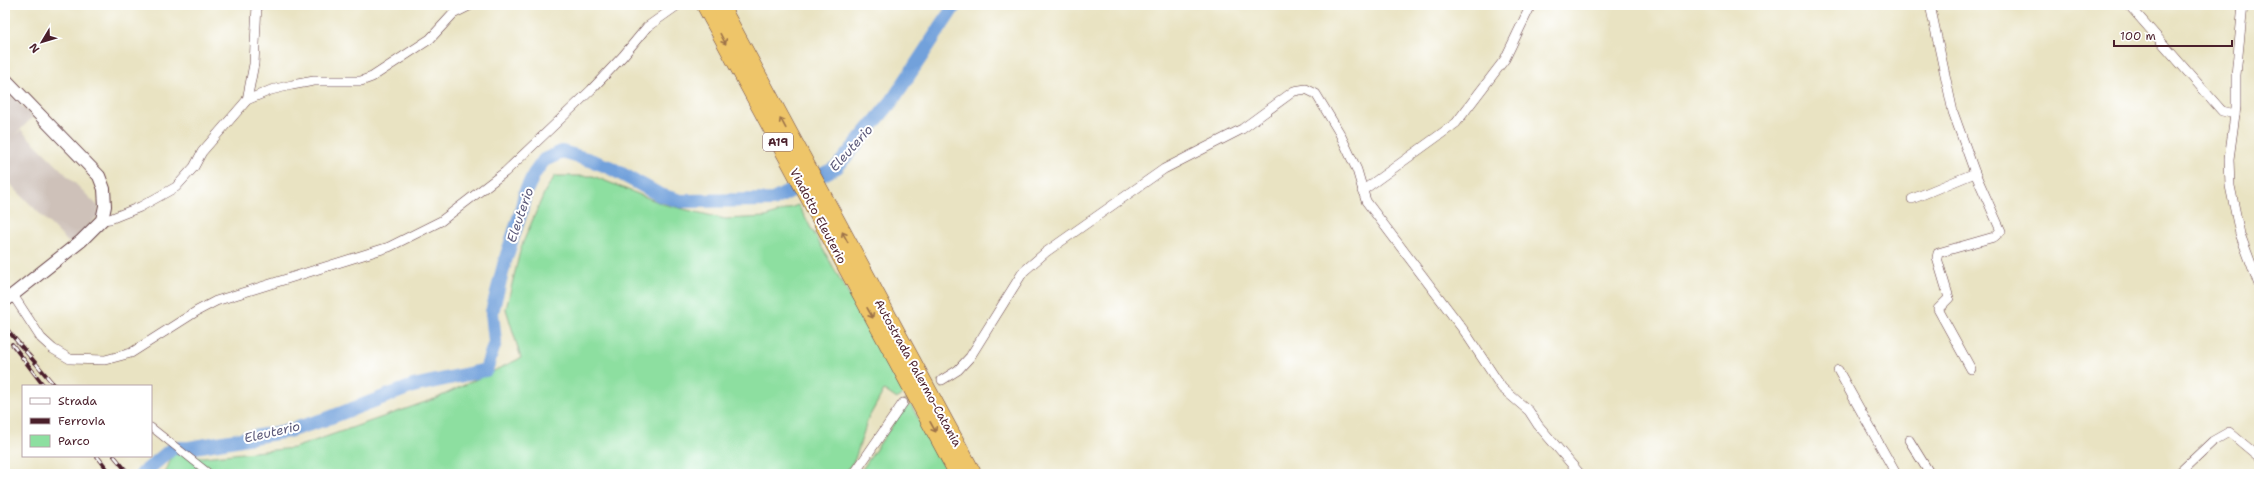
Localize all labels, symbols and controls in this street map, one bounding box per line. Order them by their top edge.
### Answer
north arrow [22,22,62,62]
scale bar [2114,22,2232,48]
text: 100 m [2120,28,2156,44]
one-way arrow [720,33,727,45]
text: N [26,40,43,56]
one-way arrow [779,117,786,129]
water label: Eleuterio [826,121,876,175]
road number: A19 [763,133,793,151]
street label: Viadotto Eleuterio [786,165,850,267]
water label: Eleuterio [503,185,537,245]
one-way arrow [840,232,848,244]
street label: Autostrada Palermo-Catania [871,296,966,450]
one-way arrow [867,307,875,319]
legend [22,385,152,457]
text: Strada [58,393,98,409]
text: Ferrovia [58,413,106,429]
water label: Eleuterio [242,417,302,447]
one-way arrow [929,421,937,433]
text: Parco [58,433,90,449]

